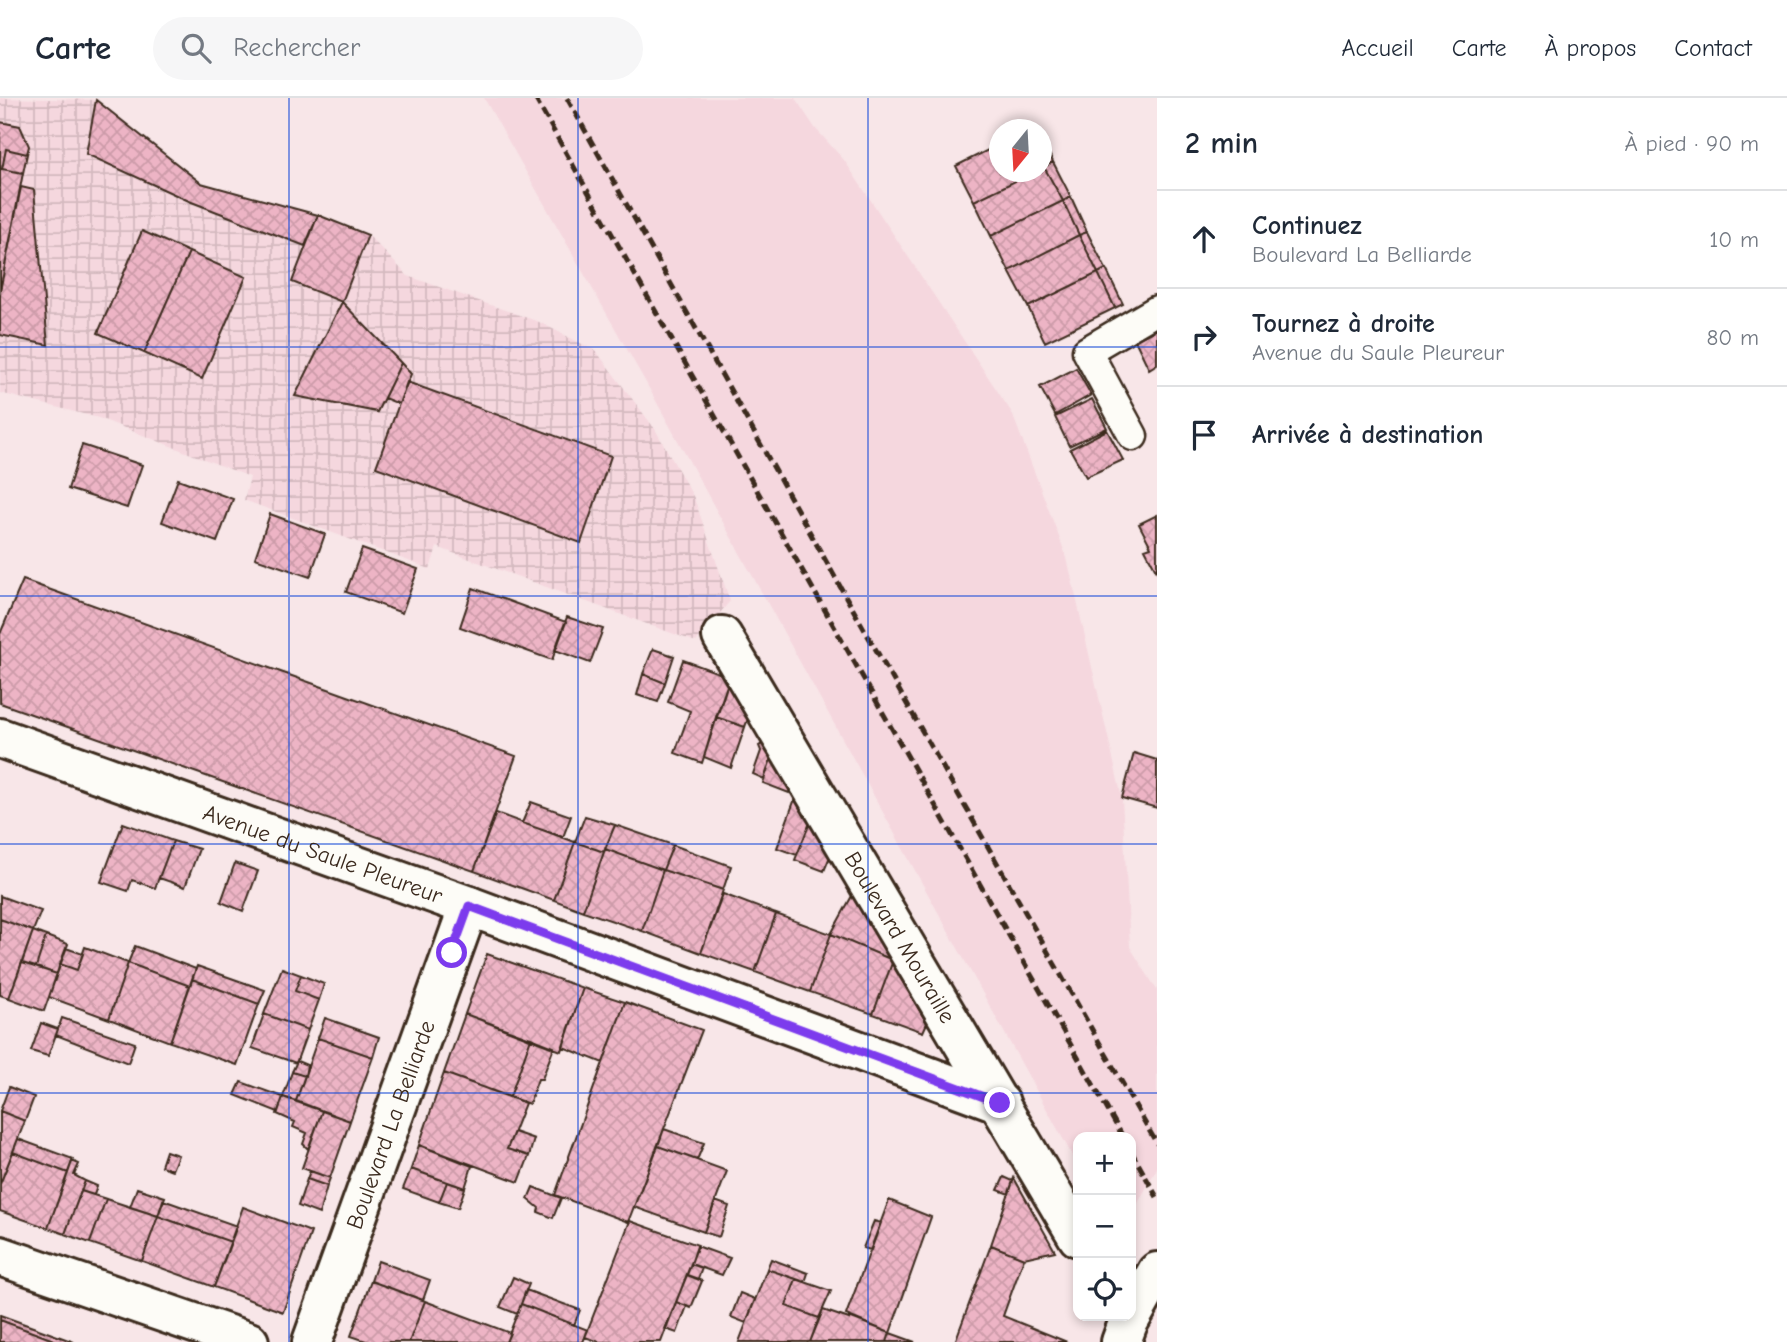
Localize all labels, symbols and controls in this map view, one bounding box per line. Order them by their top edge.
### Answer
search box [153,17,643,80]
text: Carte [35,29,111,67]
icon: search [177,29,215,67]
text: Rechercher [233,33,360,63]
text: Accueil [1342,34,1414,62]
text: Carte [1452,34,1507,62]
text: À propos [1545,34,1636,62]
text: Contact [1674,34,1752,62]
north arrow [989,119,1052,182]
text: 2 min [1185,126,1258,161]
text: À pied · 90 m [1624,130,1759,157]
text: Continuez [1252,211,1362,241]
icon: ahead [1185,220,1223,258]
text: 10 m [1709,226,1759,253]
text: Boulevard La Belliarde [1252,241,1472,268]
text: Tournez à droite [1252,309,1435,339]
icon: right [1185,318,1223,356]
text: 80 m [1706,324,1759,351]
text: Avenue du Saule Pleureur [1252,339,1504,366]
icon: arrive [1185,416,1223,454]
text: Arrivée à destination [1252,420,1483,450]
street label: Avenue du Saule Pleureur [200,798,447,909]
street label: Boulevard Mouraille [839,846,962,1028]
route start [436,937,467,968]
street label: Boulevard La Belliarde [340,1017,440,1233]
route end [984,1087,1015,1118]
map controls [1073,1132,1136,1321]
button: + [1073,1132,1136,1195]
button: − [1073,1195,1136,1258]
button: locate [1073,1258,1136,1321]

